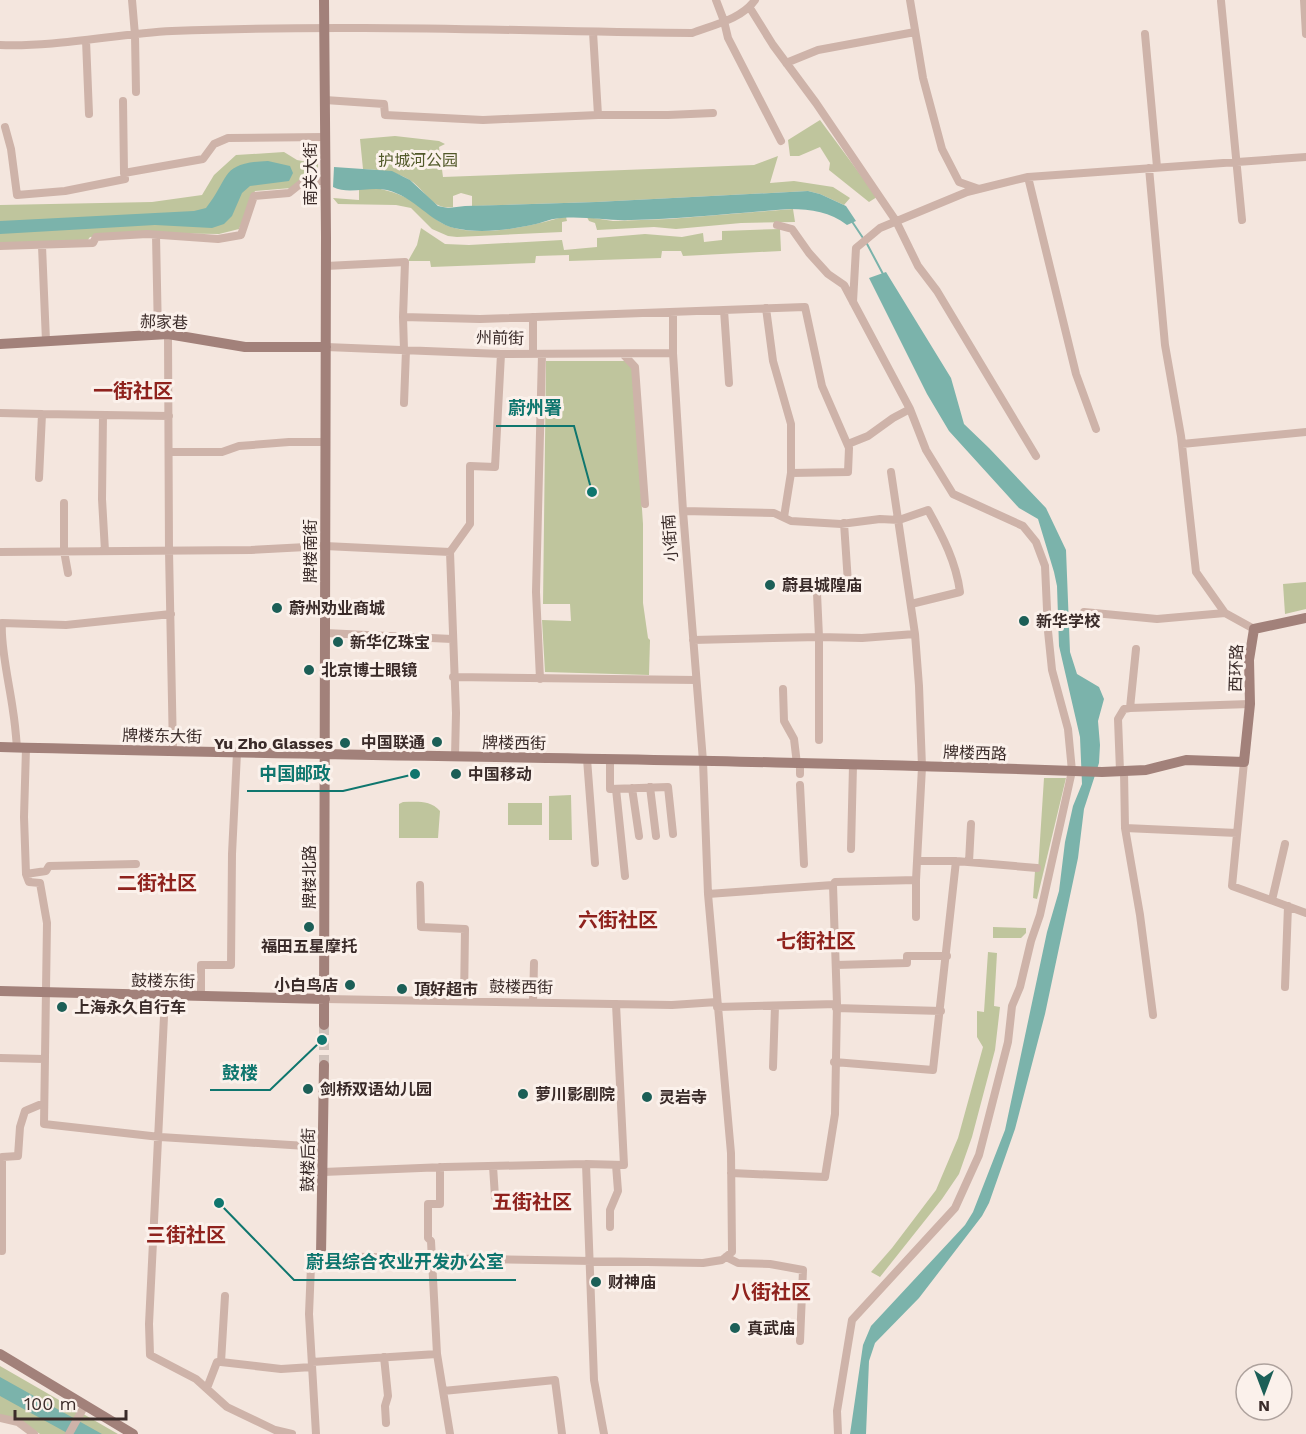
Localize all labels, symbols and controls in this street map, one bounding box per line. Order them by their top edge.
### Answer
street label: 南关大街 [301,142,320,206]
park label: 护城河公园 [378,151,458,170]
street label: 郝家巷 [140,312,188,332]
street label: 州前街 [476,328,524,348]
district label: 一街社区 [93,379,173,403]
callout: 蔚州署 [496,390,574,426]
text: 蔚州署 [508,397,562,418]
street label: 小街南 [659,513,681,563]
street label: 牌楼南街 [301,519,320,583]
place label: 蔚县城隍庙 [782,576,862,595]
marker: 蔚县城隍庙 [763,578,777,592]
place label: 蔚州劝业商城 [289,599,385,618]
marker: 蔚州劝业商城 [270,601,284,615]
place label: 新华学校 [1036,612,1101,631]
marker: 新华学校 [1017,614,1031,628]
place label: 新华亿珠宝 [350,633,430,652]
marker: 新华亿珠宝 [331,635,345,649]
street label: 西环路 [1226,644,1246,692]
place label: 北京博士眼镜 [321,661,417,680]
marker: 北京博士眼镜 [302,663,316,677]
street label: 牌楼东大街 [122,726,202,746]
place label: 中国联通 [361,733,425,752]
street label: 牌楼西街 [482,733,546,753]
place label: Yu Zho Glasses [214,734,333,753]
marker: 中国联通 [430,735,444,749]
marker: Yu Zho Glasses [338,736,352,750]
street label: 牌楼西路 [943,742,1007,764]
callout: 中国邮政 [247,755,343,791]
text: 中国邮政 [259,763,331,784]
place label: 中国移动 [468,765,532,784]
marker: 中国移动 [449,767,463,781]
street label: 牌楼北路 [300,845,319,909]
district label: 二街社区 [117,871,197,895]
district label: 六街社区 [578,908,658,932]
marker: 福田五星摩托 [302,920,316,934]
district label: 七街社区 [776,929,856,953]
place label: 福田五星摩托 [261,937,357,956]
street label: 鼓楼东街 [131,971,195,991]
place label: 小白鸟店 [274,976,338,995]
street label: 鼓楼西街 [489,977,553,997]
marker: 小白鸟店 [343,978,357,992]
place label: 頂好超市 [414,980,478,999]
marker: 頂好超市 [395,982,409,996]
place label: 上海永久自行车 [74,998,186,1017]
marker: 上海永久自行车 [55,1000,69,1014]
callout: 鼓楼 [210,1054,270,1090]
text: 鼓楼 [222,1062,258,1083]
place label: 剑桥双语幼儿园 [320,1080,432,1099]
marker: 剑桥双语幼儿园 [301,1082,315,1096]
place label: 萝川影剧院 [535,1085,615,1104]
marker: 萝川影剧院 [516,1087,530,1101]
place label: 灵岩寺 [659,1088,707,1107]
marker: 灵岩寺 [640,1090,654,1104]
street label: 鼓楼后街 [298,1128,318,1192]
district label: 五街社区 [492,1190,572,1214]
district label: 三街社区 [146,1223,226,1247]
callout: 蔚县综合农业开发办公室 [294,1244,516,1280]
text: 蔚县综合农业开发办公室 [306,1251,504,1272]
place label: 财神庙 [608,1273,656,1292]
marker: 财神庙 [589,1275,603,1289]
district label: 八街社区 [731,1280,811,1304]
place label: 真武庙 [747,1319,795,1338]
marker: 真武庙 [728,1321,742,1335]
north arrow [1234,1362,1294,1422]
scale bar [15,1383,126,1421]
text: 100 m [24,1393,77,1414]
text: N [1258,1397,1270,1416]

